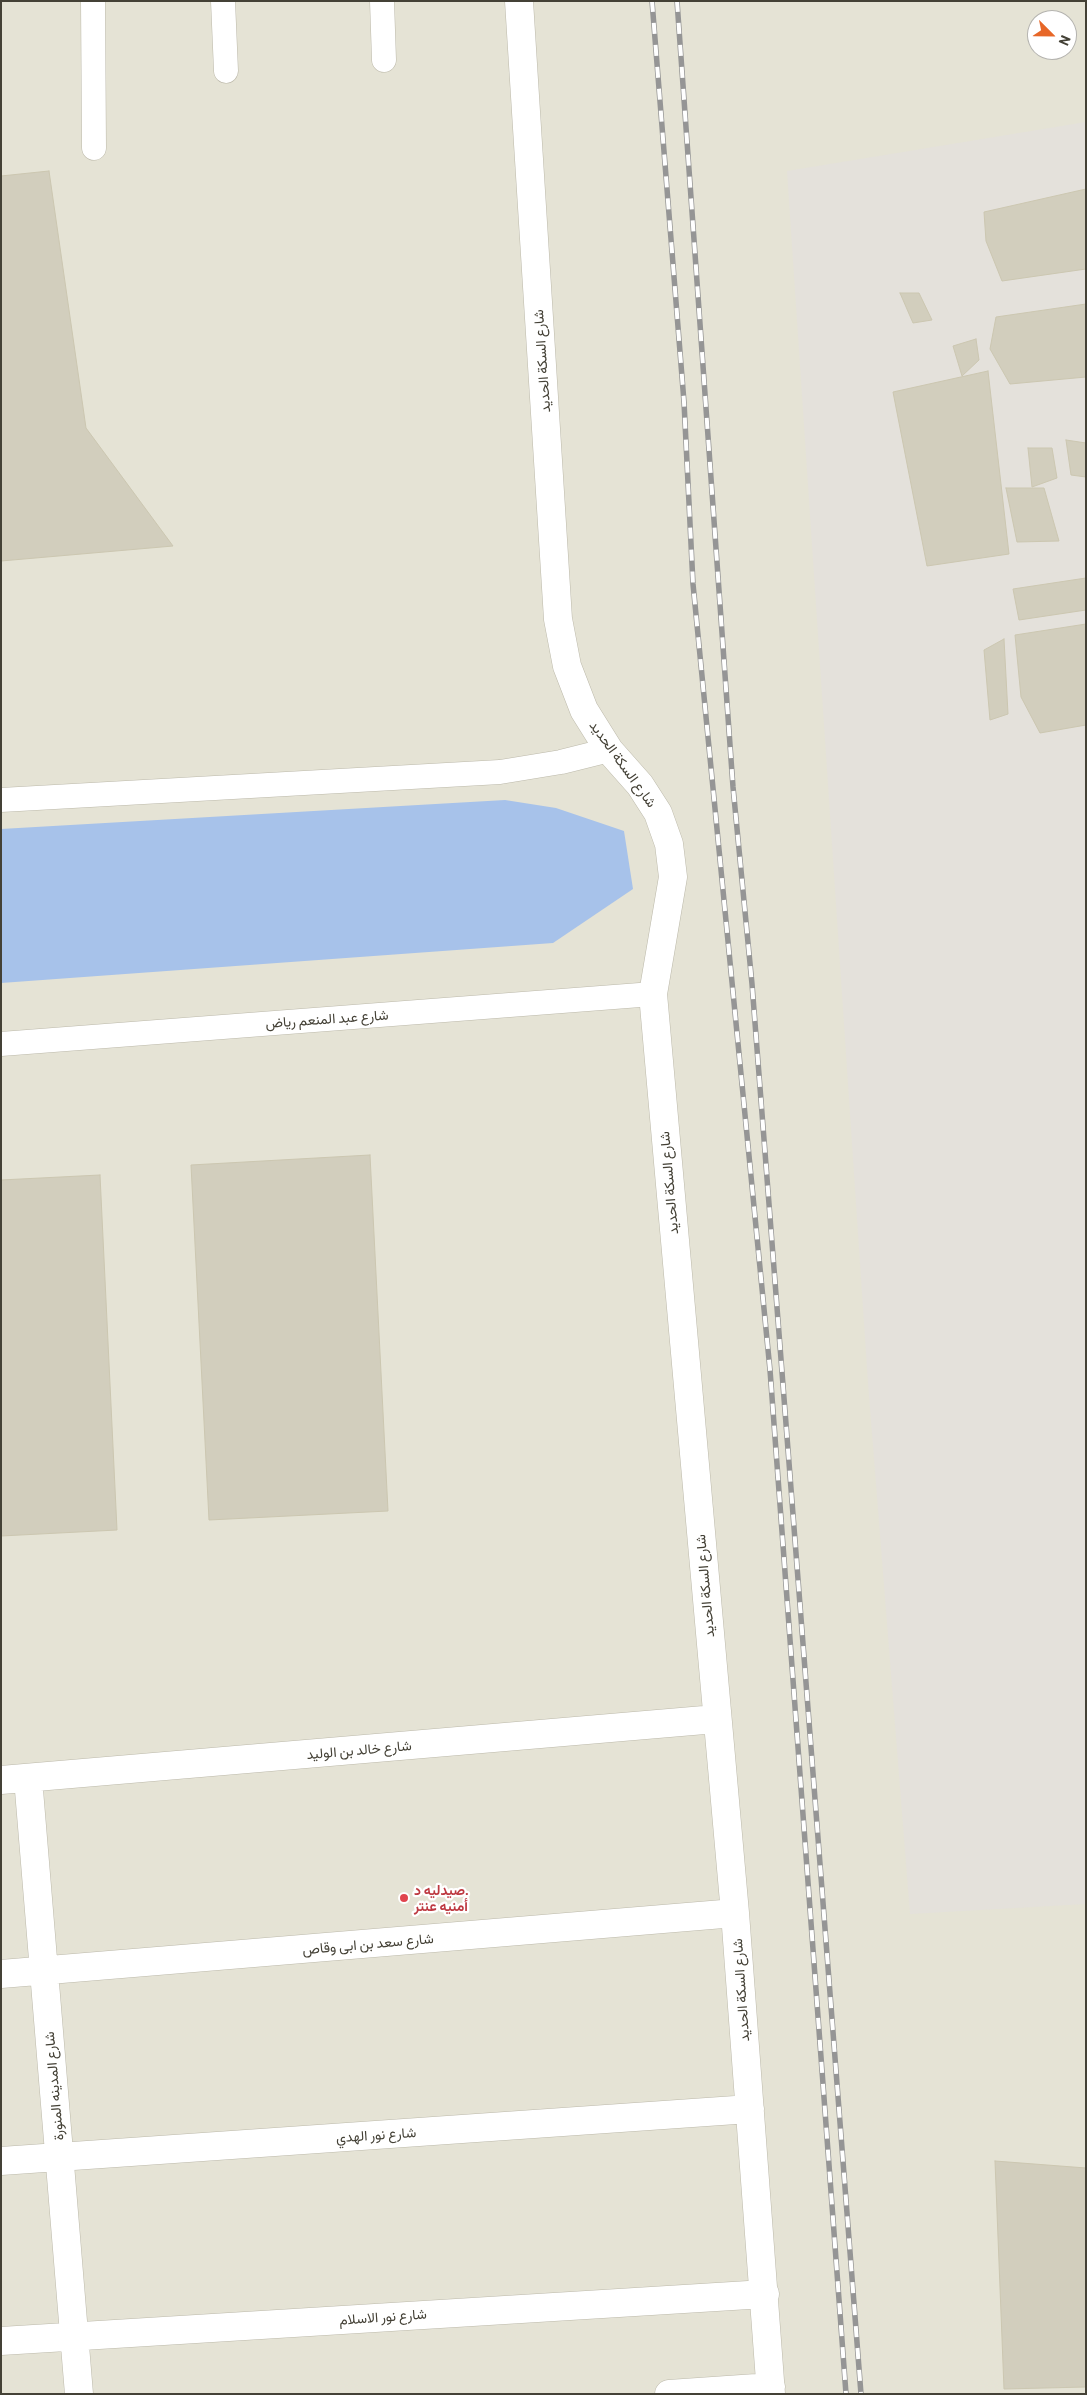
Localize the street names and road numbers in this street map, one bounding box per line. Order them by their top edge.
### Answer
street label: شارع السكة الحديد [530,309,554,413]
street label: شارع السكة الحديد [586,717,660,811]
street label: شارع عبد المنعم رياض [265,1006,389,1032]
street label: شارع السكة الحديد [656,1131,682,1235]
street label: شارع السكة الحديد [692,1534,718,1638]
street label: شارع خالد بن الوليد [306,1737,412,1763]
street label: شارع سعد بن ابى وقاص [302,1930,434,1958]
street label: شارع السكة الحديد [729,1938,753,2042]
street label: شارع المدينه المنورة [41,2031,67,2141]
street label: شارع نور الهدي [335,2124,417,2146]
street label: شارع نور الاسلام [339,2306,427,2328]

